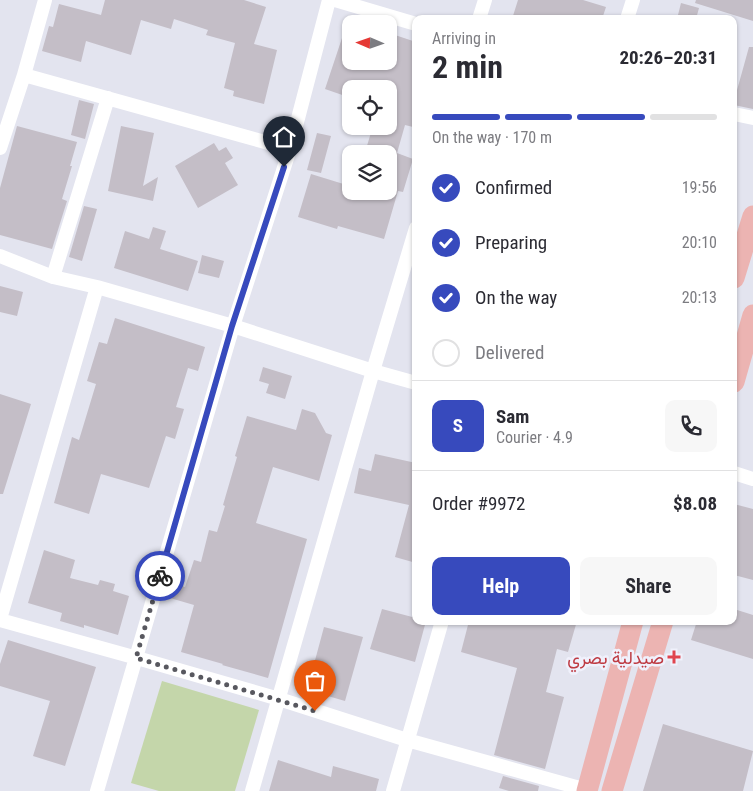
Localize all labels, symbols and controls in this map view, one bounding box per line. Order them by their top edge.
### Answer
north arrow [342,15,398,70]
map controls [342,15,397,200]
text: Arriving in [432,29,496,48]
text: 20:26–20:31 [619,46,717,69]
text: 2 min [432,48,503,86]
button: locate [342,80,397,135]
pin [263,116,305,167]
icon: home [270,123,298,151]
text: On the way · 170 m [432,128,552,147]
button: layers [342,145,397,200]
icon: check [432,174,460,202]
text: Confirmed [475,176,552,199]
text: 19:56 [682,178,717,197]
icon: check [432,229,460,257]
text: Preparing [475,231,547,254]
text: 20:10 [682,233,717,252]
icon: check [432,284,460,312]
text: On the way [475,286,557,309]
text: 20:13 [682,288,717,307]
text: Delivered [475,341,544,364]
button: phone [665,400,717,452]
text: Sam [496,405,529,428]
text: S [453,414,463,437]
text: Courier · 4.9 [496,428,573,447]
text: Order #9972 [432,492,525,515]
text: $8.08 [673,492,717,515]
courier [135,551,185,601]
button: Help [432,557,570,615]
button: Share [580,557,717,615]
icon: bike [146,562,174,590]
place label: صيدلية بصري [567,647,664,673]
marker: صيدلية بصري [668,651,680,663]
pin [294,660,336,711]
icon: bag [301,667,329,695]

